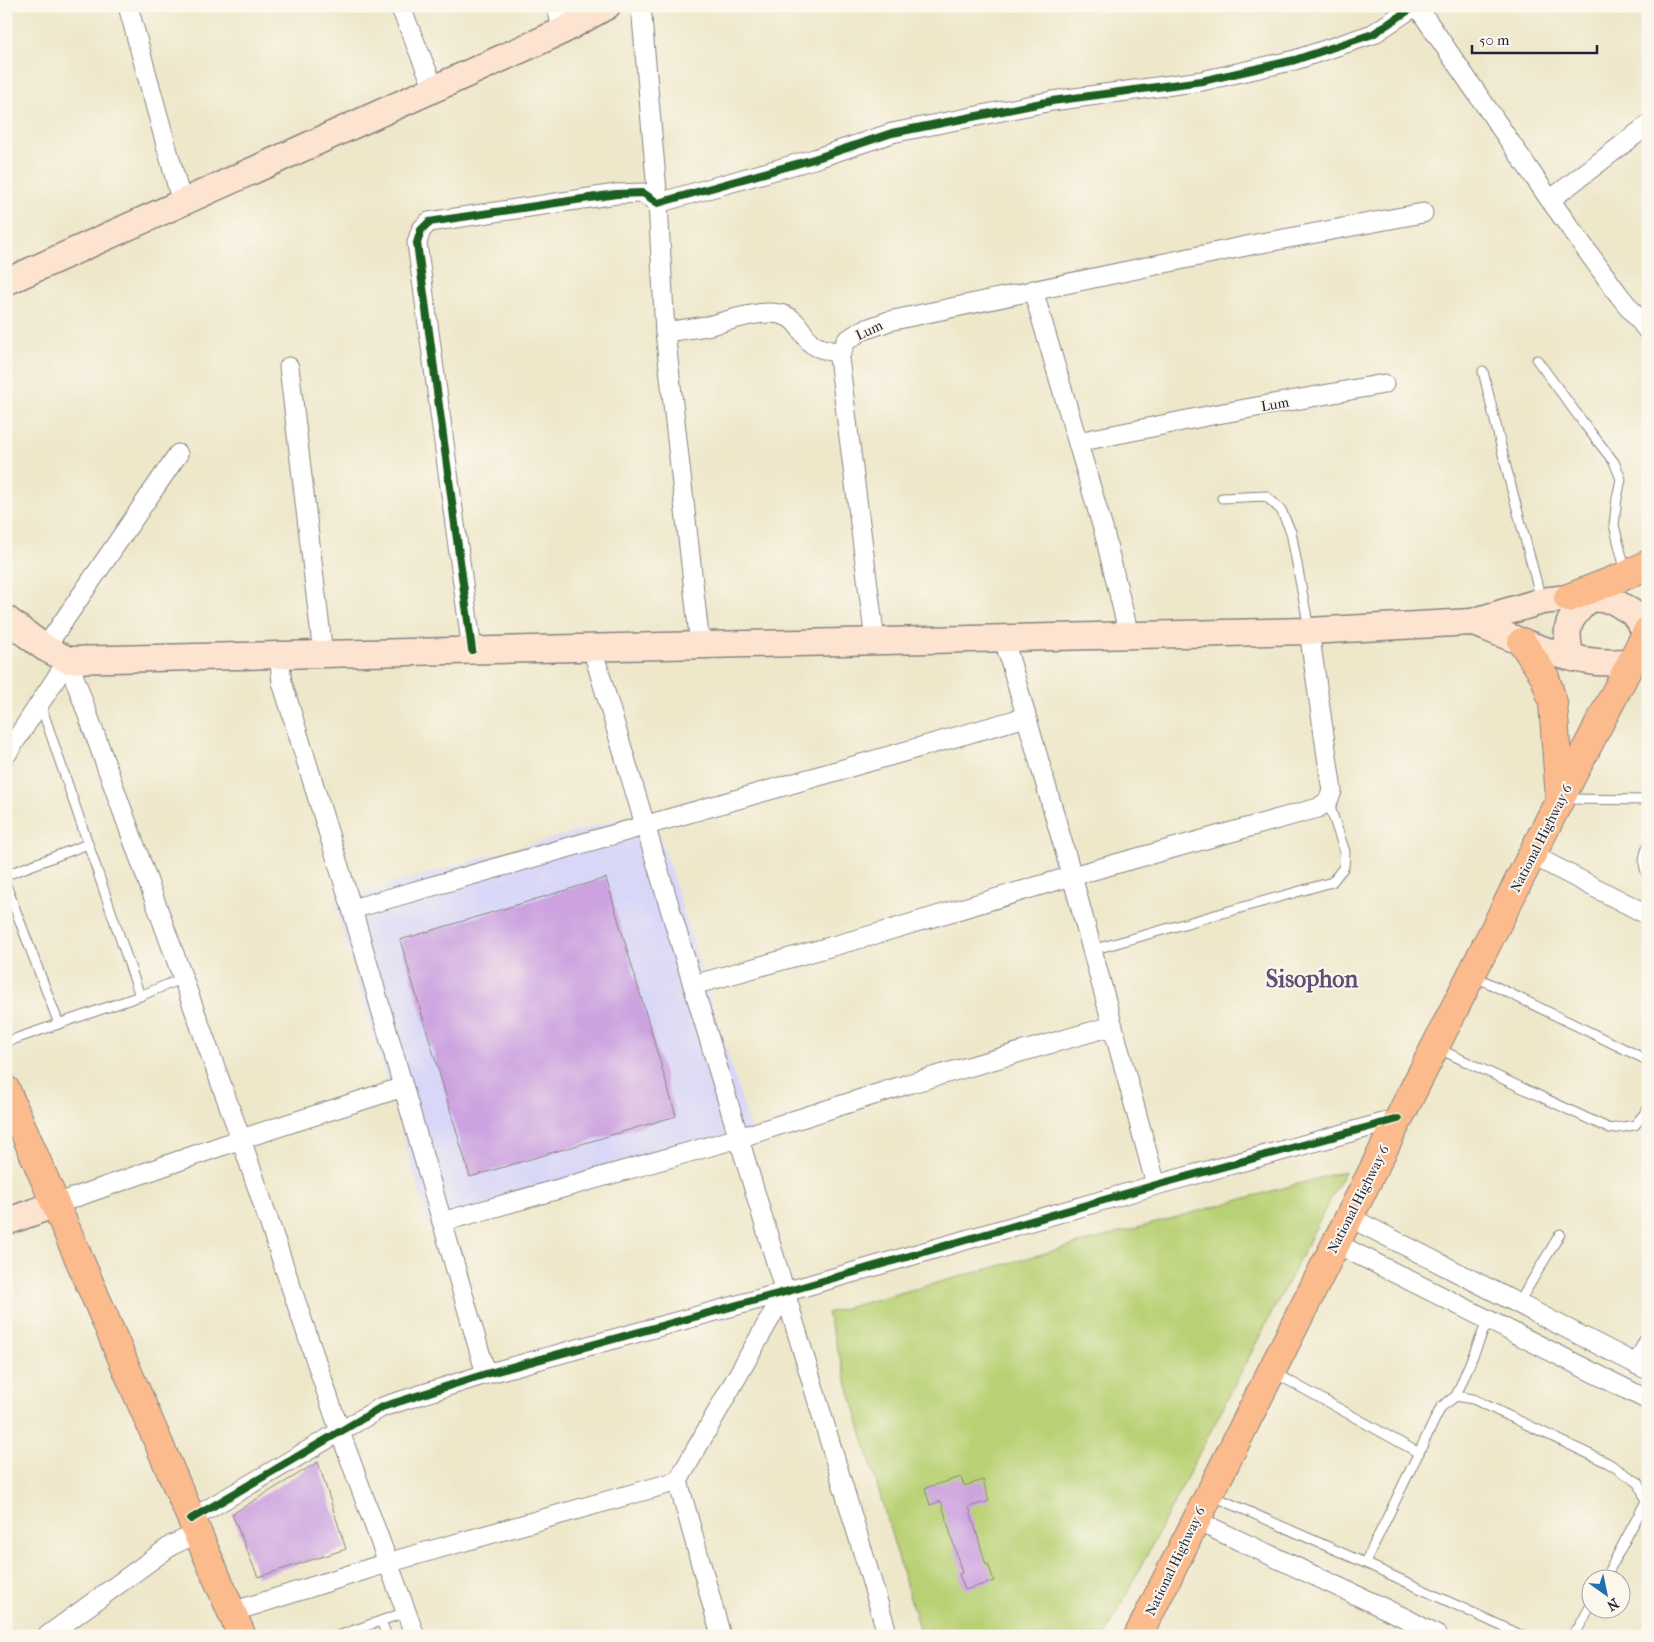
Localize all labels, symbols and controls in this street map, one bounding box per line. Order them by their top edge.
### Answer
scale bar [1472,22,1596,54]
text: 50 m [1479,31,1510,49]
street label: Lum [853,317,886,344]
street label: Lum [1260,394,1291,415]
street label: National Highway 6 [1507,781,1576,895]
district label: Sisophon [1266,965,1359,993]
street label: National Highway 6 [1324,1142,1393,1256]
street label: National Highway 6 [1142,1504,1209,1618]
north arrow [1582,1570,1632,1620]
text: N [1603,1594,1622,1615]

